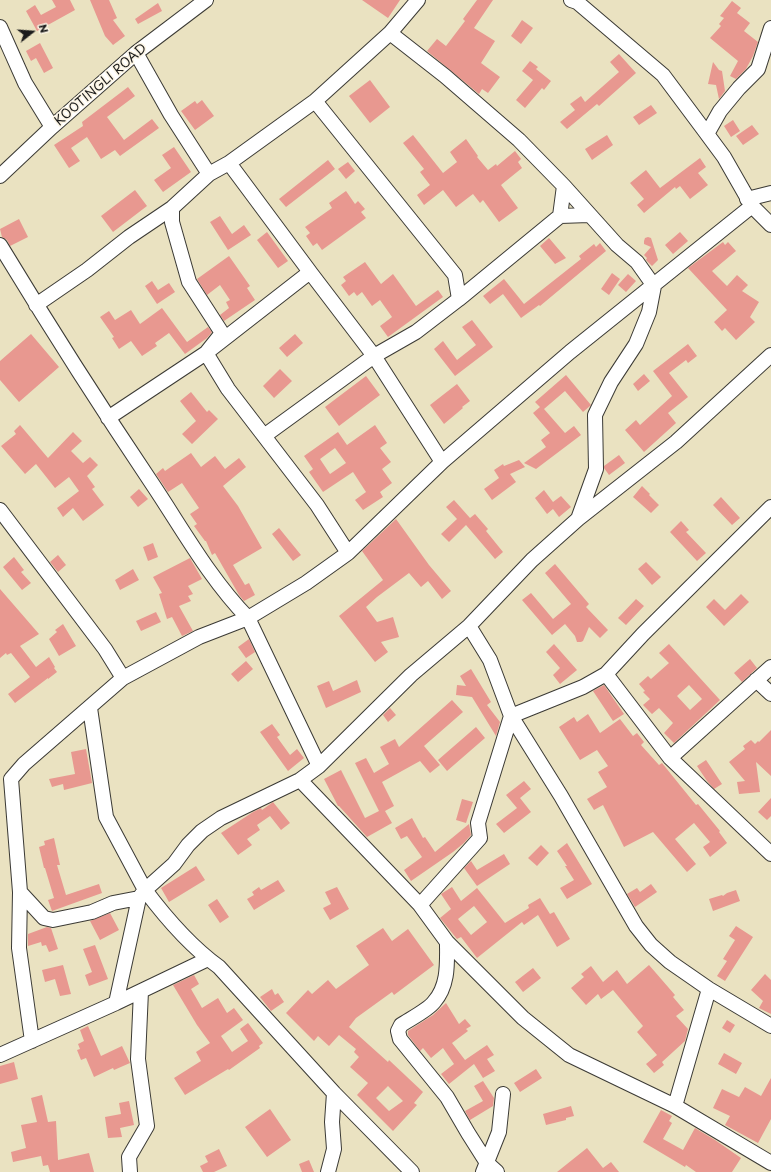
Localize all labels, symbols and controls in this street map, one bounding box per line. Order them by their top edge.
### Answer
north arrow [12,12,52,52]
text: N [35,22,53,35]
street label: KOOTINGLI ROAD [52,41,150,129]

